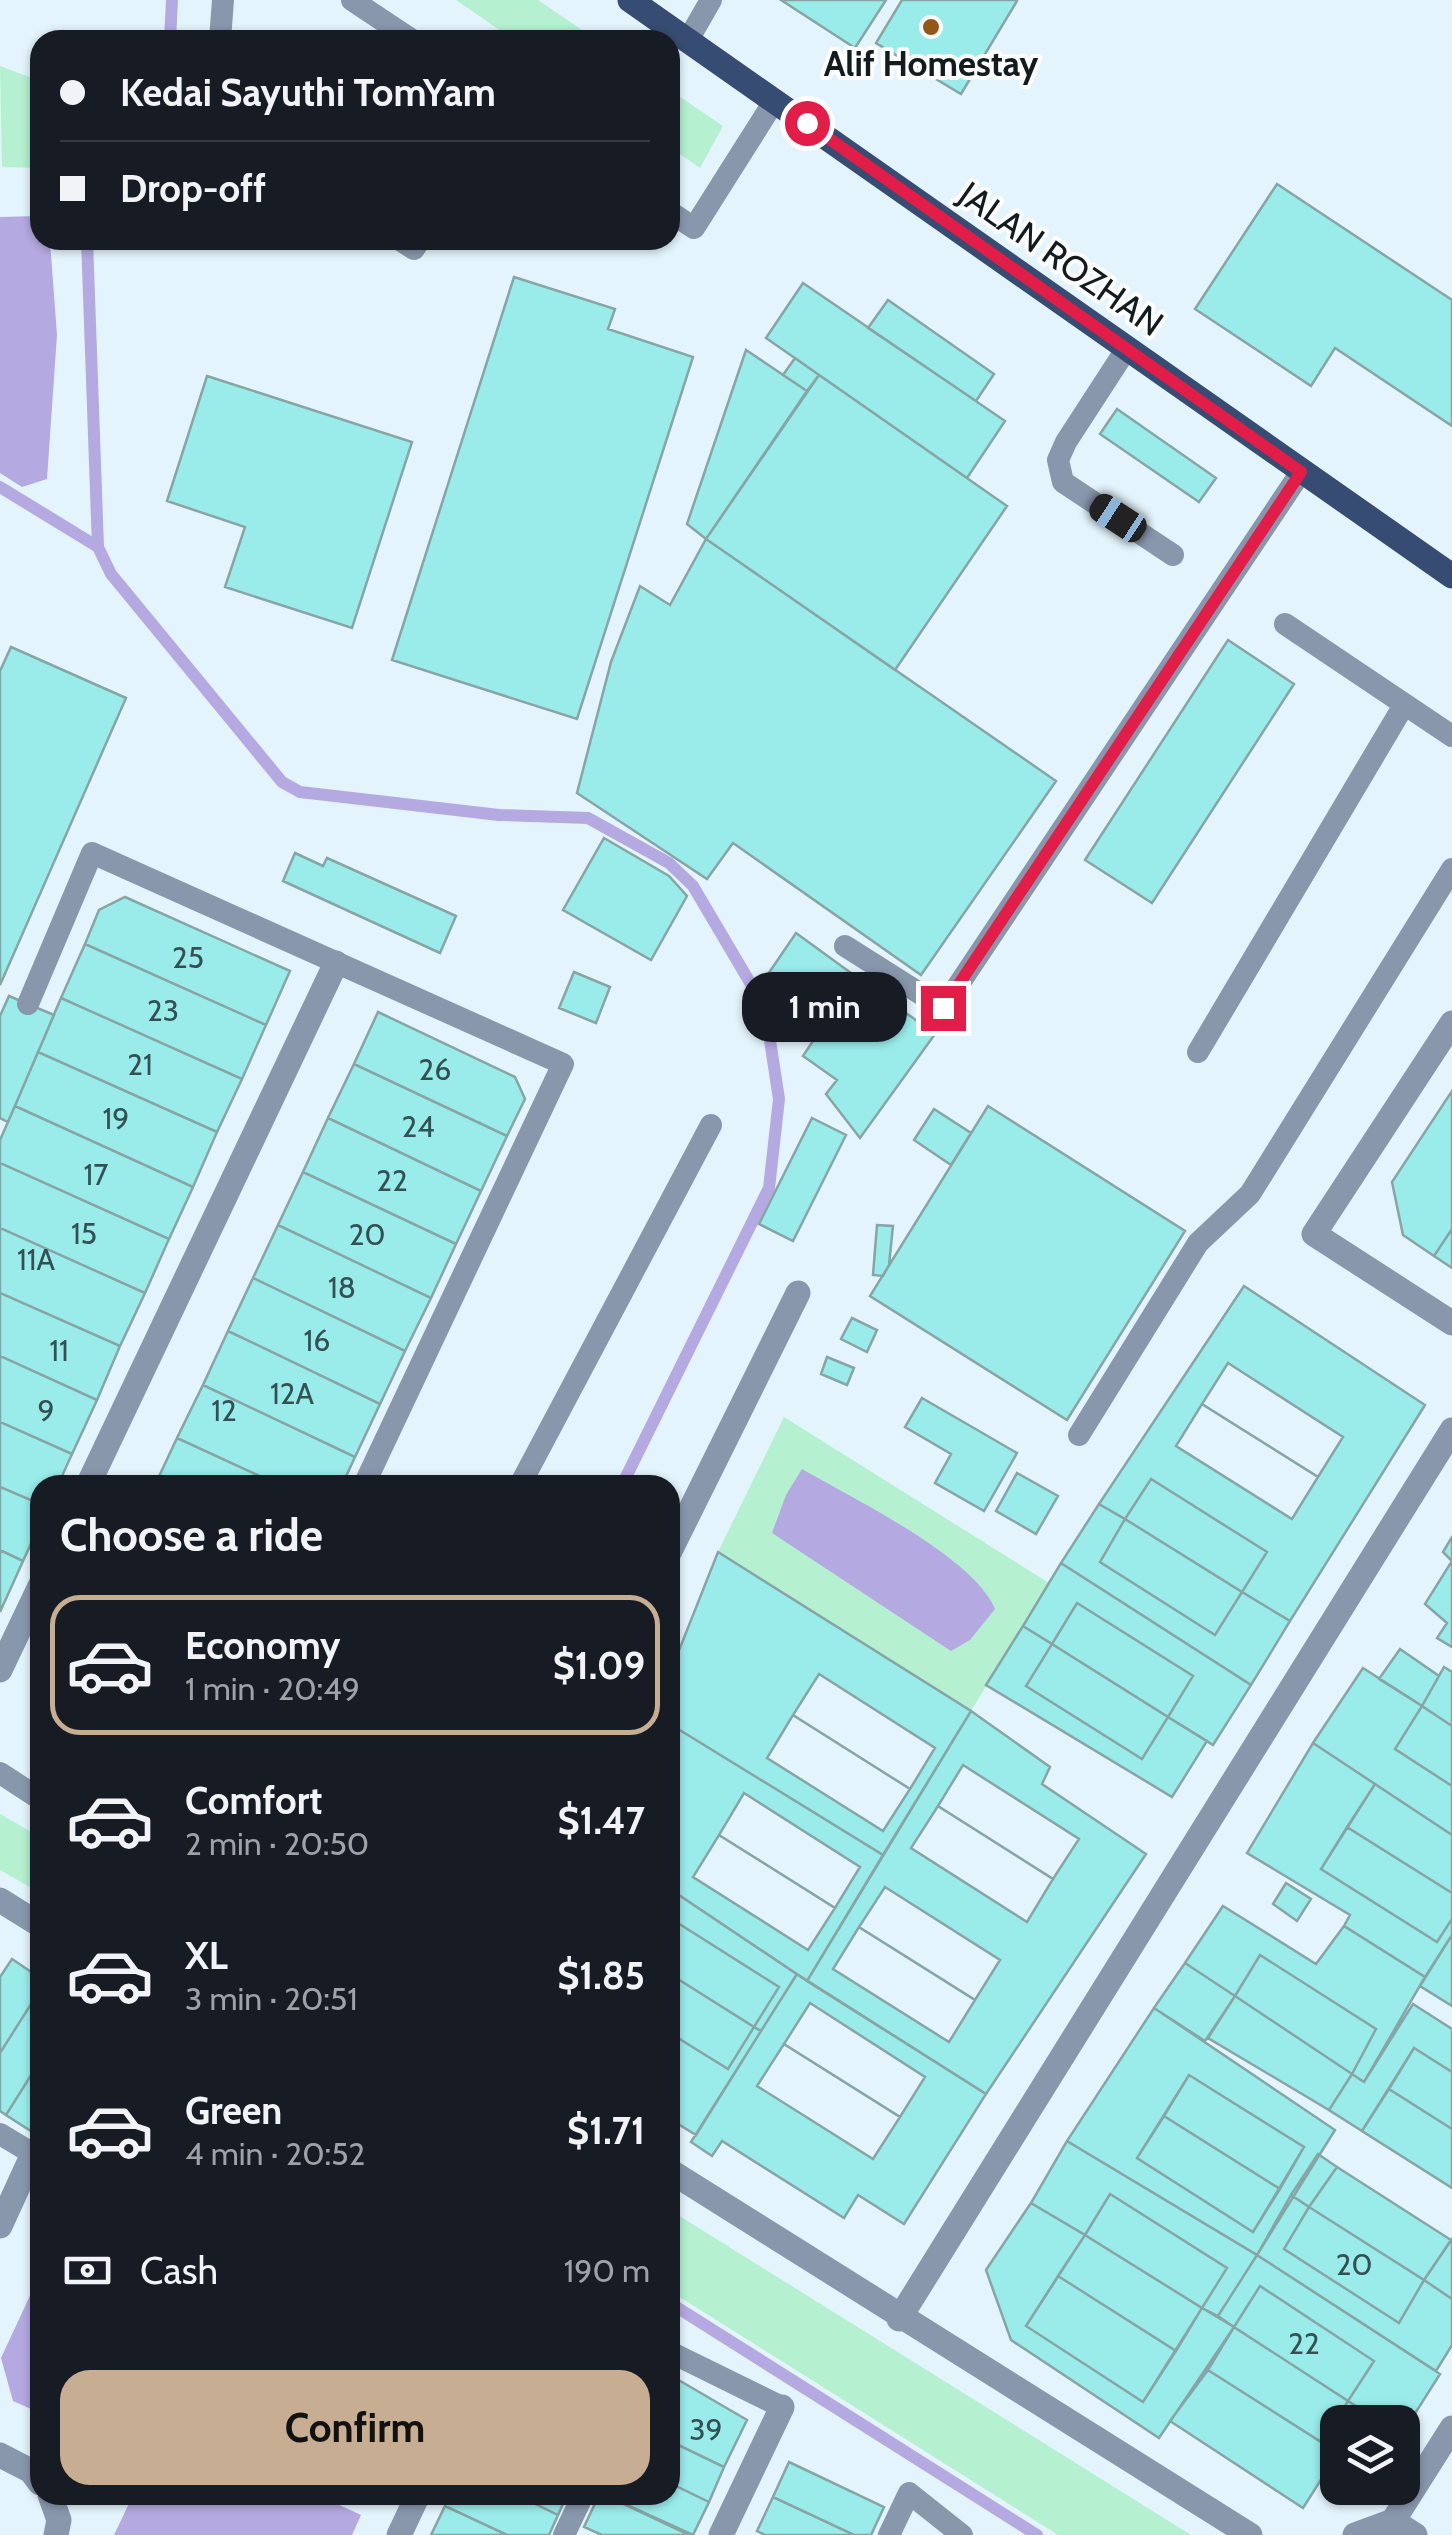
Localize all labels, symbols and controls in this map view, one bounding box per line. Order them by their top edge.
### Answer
marker: Alif Homestay [920,16,942,38]
place label: Alif Homestay [824,42,1039,85]
text: Kedai Sayuthi TomYam [120,69,496,116]
route start [785,101,830,146]
text: Drop-off [120,165,266,212]
street label: JALAN ROZHAN [950,172,1172,345]
car [1085,489,1151,547]
house number: 25 [172,939,204,976]
callout: 1 min [743,973,908,1043]
route end [921,986,966,1031]
text: 1 min [788,987,861,1026]
house number: 23 [147,992,179,1029]
house number: 21 [127,1046,153,1083]
house number: 26 [419,1051,451,1088]
house number: 19 [103,1100,129,1137]
house number: 24 [401,1108,435,1145]
house number: 17 [84,1156,108,1193]
house number: 22 [376,1162,408,1199]
house number: 15 [71,1215,97,1252]
house number: 20 [349,1216,385,1253]
house number: 11A [17,1241,56,1278]
house number: 18 [328,1269,356,1306]
house number: 16 [304,1322,330,1359]
house number: 11 [49,1332,69,1369]
house number: 12A [270,1375,315,1412]
house number: 9 [37,1392,55,1429]
house number: 12 [211,1392,237,1429]
text: Choose a ride [60,1508,323,1562]
icon: car [65,1620,155,1710]
text: Economy [185,1622,340,1669]
text: $1.09 [553,1642,645,1689]
text: 1 min · 20:49 [185,1669,360,1708]
icon: car [65,1775,155,1865]
text: Comfort [185,1777,322,1824]
text: $1.47 [558,1797,645,1844]
text: 2 min · 20:50 [185,1824,369,1863]
icon: car [65,1930,155,2020]
text: XL [185,1932,228,1979]
text: $1.85 [557,1952,645,1999]
text: 3 min · 20:51 [185,1979,358,2018]
icon: car [65,2085,155,2175]
text: Green [185,2087,282,2134]
text: $1.71 [567,2107,645,2154]
text: 4 min · 20:52 [185,2134,365,2173]
icon: cash [60,2243,115,2298]
house number: 20 [1336,2246,1372,2283]
text: Cash [140,2247,218,2294]
text: 190 m [564,2251,650,2290]
house number: 22 [1288,2325,1320,2362]
button: Confirm [60,2370,650,2485]
map controls [1320,2405,1420,2505]
button: layers [1320,2405,1420,2505]
house number: 39 [689,2411,723,2448]

